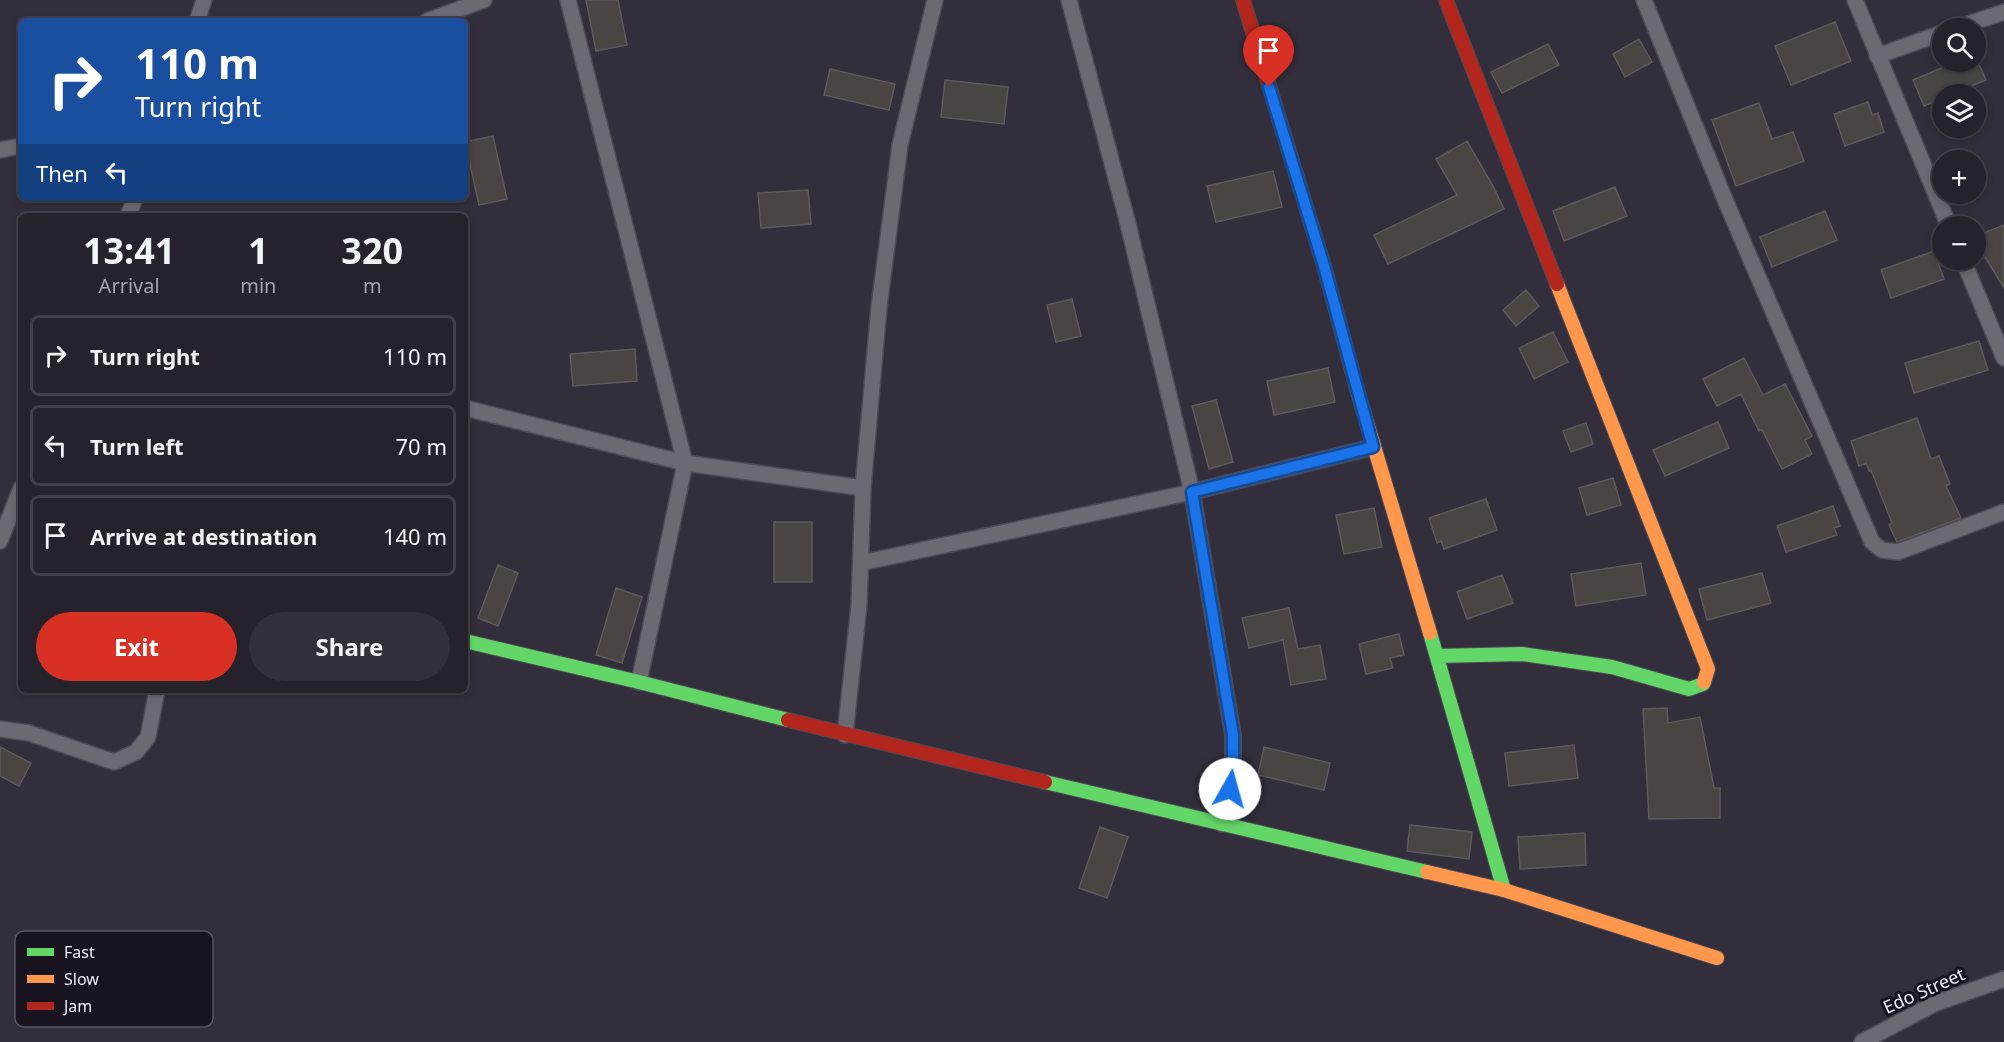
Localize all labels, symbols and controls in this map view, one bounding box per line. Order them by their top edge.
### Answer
map controls [1932,18,1986,270]
button: search [1932,18,1986,72]
pin [1243,25,1294,87]
text: 110 m [135,34,259,91]
icon: arrive [1252,34,1285,67]
icon: right [36,42,114,120]
button: layers [1932,84,1986,138]
text: Turn right [135,88,261,125]
button: + [1932,150,1986,204]
icon: left [100,156,133,189]
text: Then [36,158,88,188]
button: − [1932,216,1986,270]
text: 13:41 [83,226,175,275]
text: 1 [248,226,269,275]
text: 320 [341,226,403,275]
text: Arrival [99,272,160,299]
text: min [240,272,276,299]
text: m [363,272,382,299]
icon: right [39,339,72,372]
text: Turn right [90,341,200,371]
text: 110 m [383,341,447,371]
icon: left [39,429,72,462]
text: Turn left [90,431,184,461]
text: 70 m [396,431,447,461]
icon: arrive [39,519,72,552]
text: Arrive at destination [90,521,317,551]
text: 140 m [383,521,447,551]
button: Exit [36,612,237,681]
button: Share [249,612,450,681]
position arrow [1198,757,1262,821]
legend [15,931,213,1027]
text: Fast [64,941,95,963]
street label: Edo Street [1879,961,1969,1019]
text: Slow [64,968,99,990]
text: Jam [62,995,92,1017]

